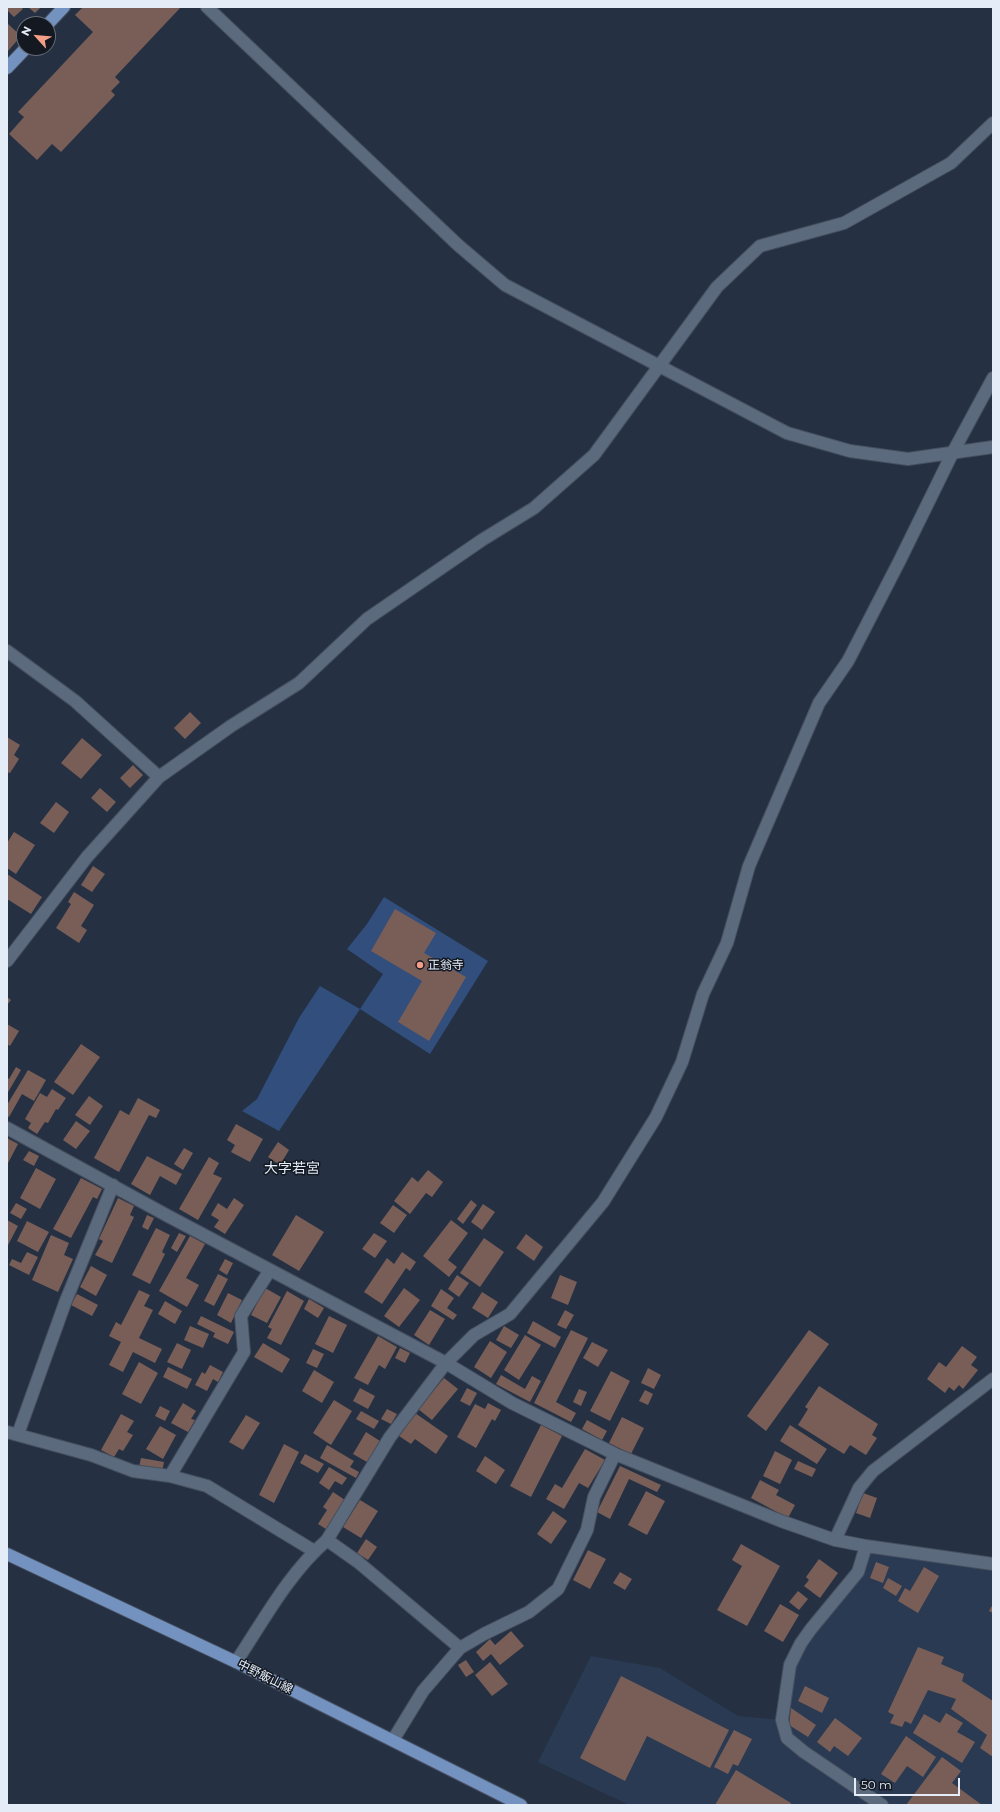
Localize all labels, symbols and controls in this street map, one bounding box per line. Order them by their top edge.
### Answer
north arrow [16,16,56,56]
text: N [18,24,34,38]
place label: 正翁寺 [428,958,464,972]
marker: 正翁寺 [415,960,425,970]
district label: 大字若宮 [264,1161,320,1177]
street label: 中野飯山線 [235,1657,295,1697]
scale bar [856,1770,962,1796]
text: 50 m [861,1777,892,1792]

